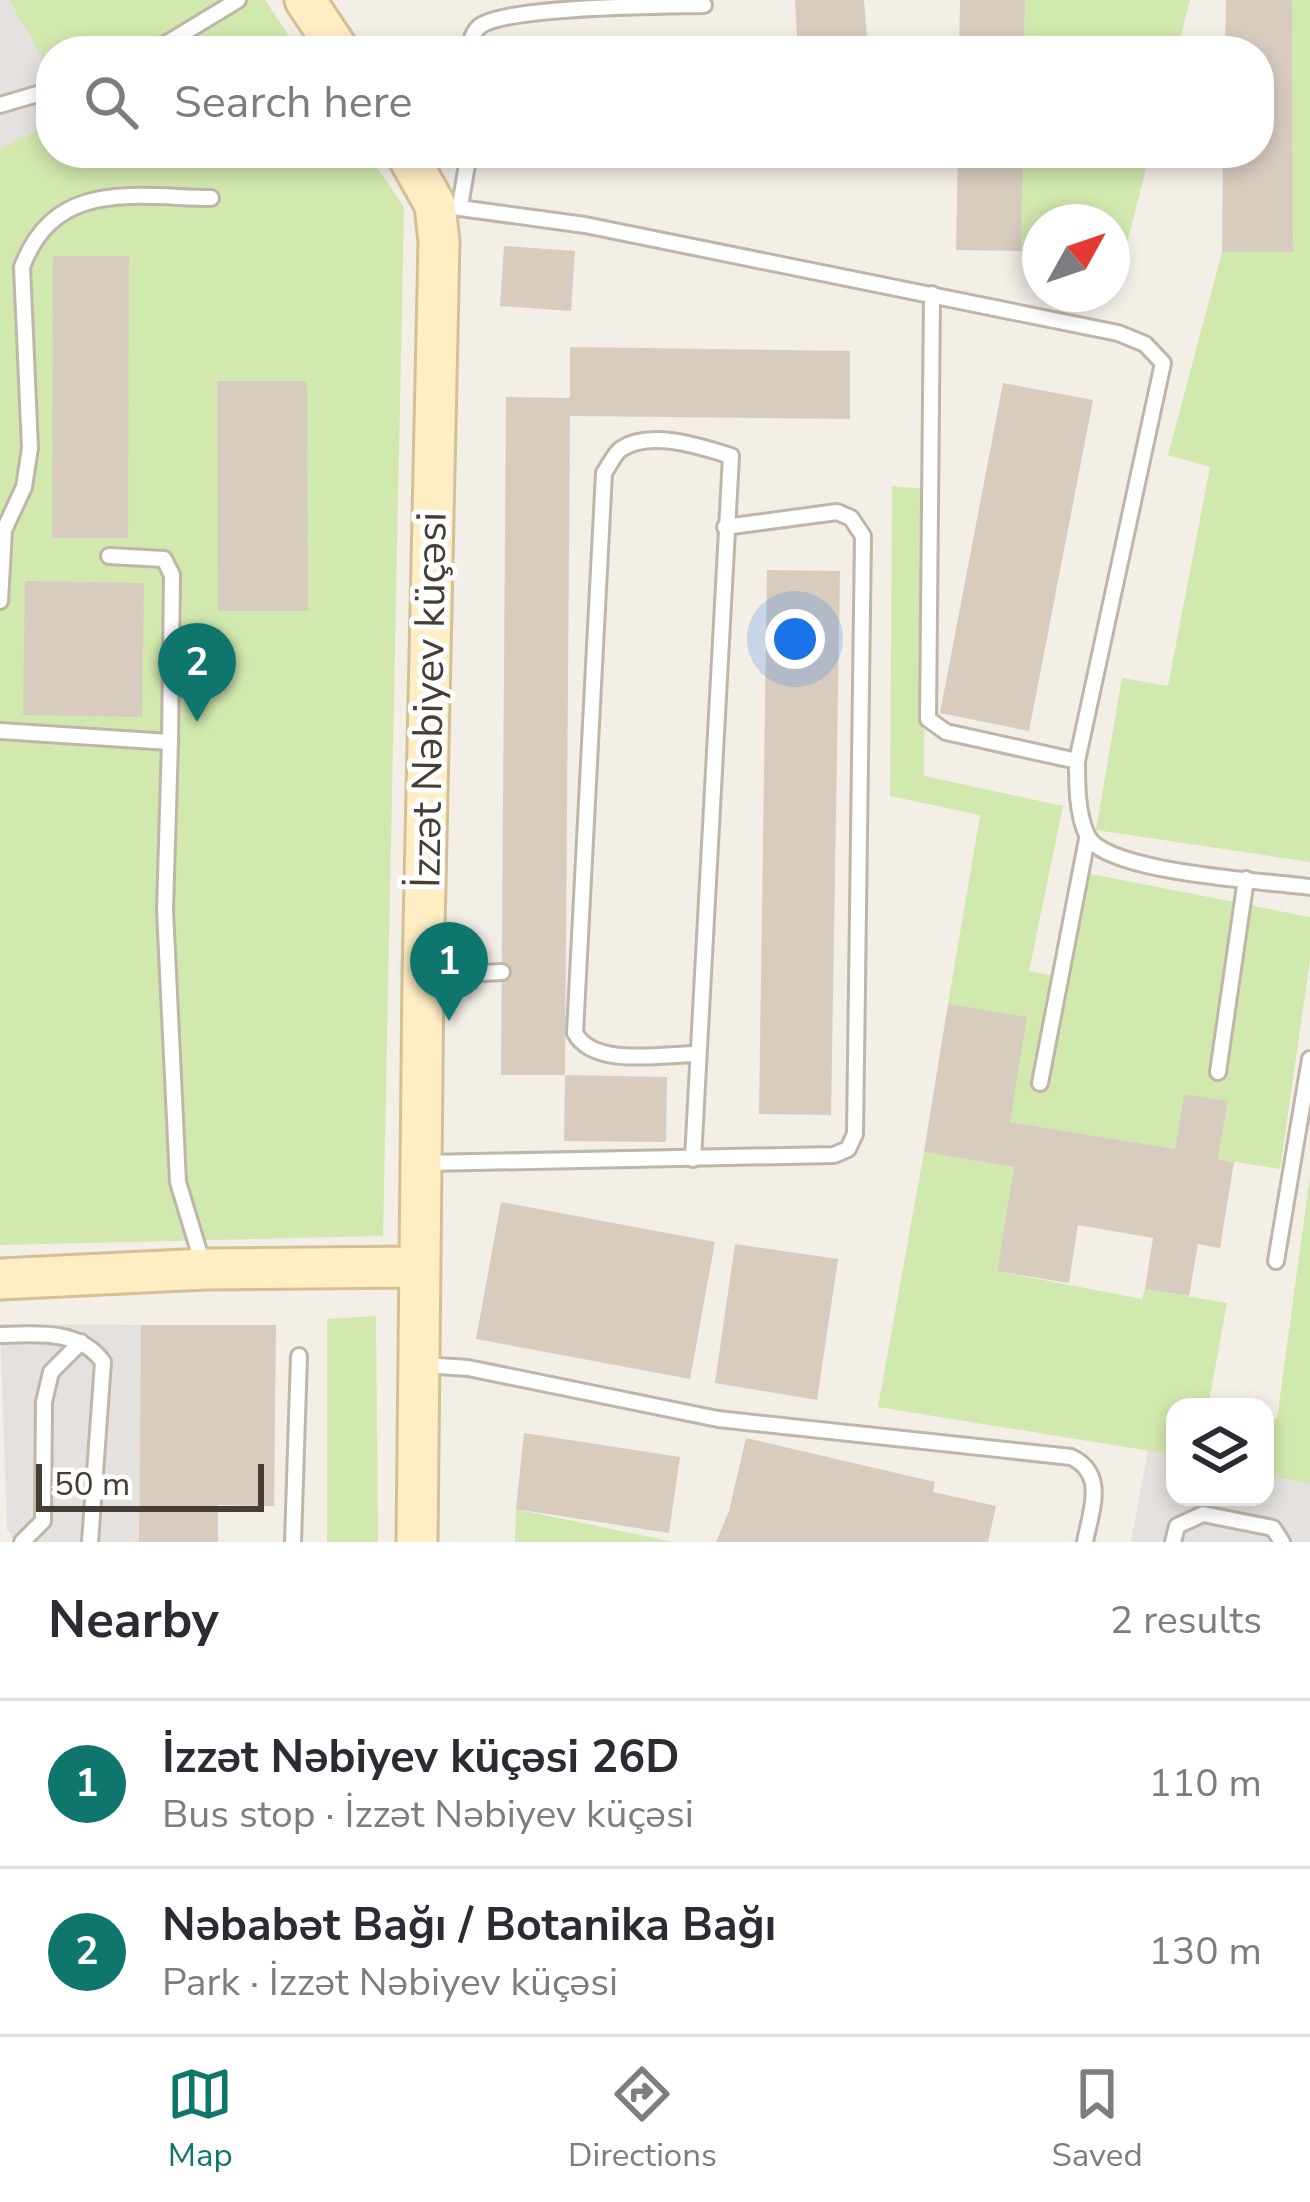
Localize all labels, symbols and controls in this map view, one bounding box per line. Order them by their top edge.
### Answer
search box [36,36,1274,168]
icon: search [78,69,144,135]
text: Search here [174,72,413,133]
north arrow [1022,204,1130,312]
street label: İzzət Nəbiyev küçəsi [397,511,461,889]
your location [765,609,825,669]
pin: 2 [158,623,236,722]
pin: 1 [410,922,488,1021]
map controls [1166,1398,1274,1506]
button: layers [1166,1398,1274,1506]
scale bar [36,1458,264,1511]
text: 50 m [54,1462,130,1507]
text: Nearby [48,1585,219,1655]
text: 2 results [1110,1594,1262,1647]
text: İzzət Nəbiyev küçəsi 26D [162,1727,679,1788]
text: 1 [75,1757,99,1810]
text: 110 m [1148,1757,1262,1810]
text: Bus stop · İzzət Nəbiyev küçəsi [162,1788,694,1841]
text: Nəbabət Bağı / Botanika Bağı [162,1895,776,1956]
text: 2 [75,1925,99,1978]
text: 130 m [1148,1925,1262,1978]
text: Park · İzzət Nəbiyev küçəsi [162,1956,618,2009]
tab: Map [167,2061,233,2178]
tab: Directions [568,2061,717,2178]
tab: Saved [1051,2061,1143,2178]

